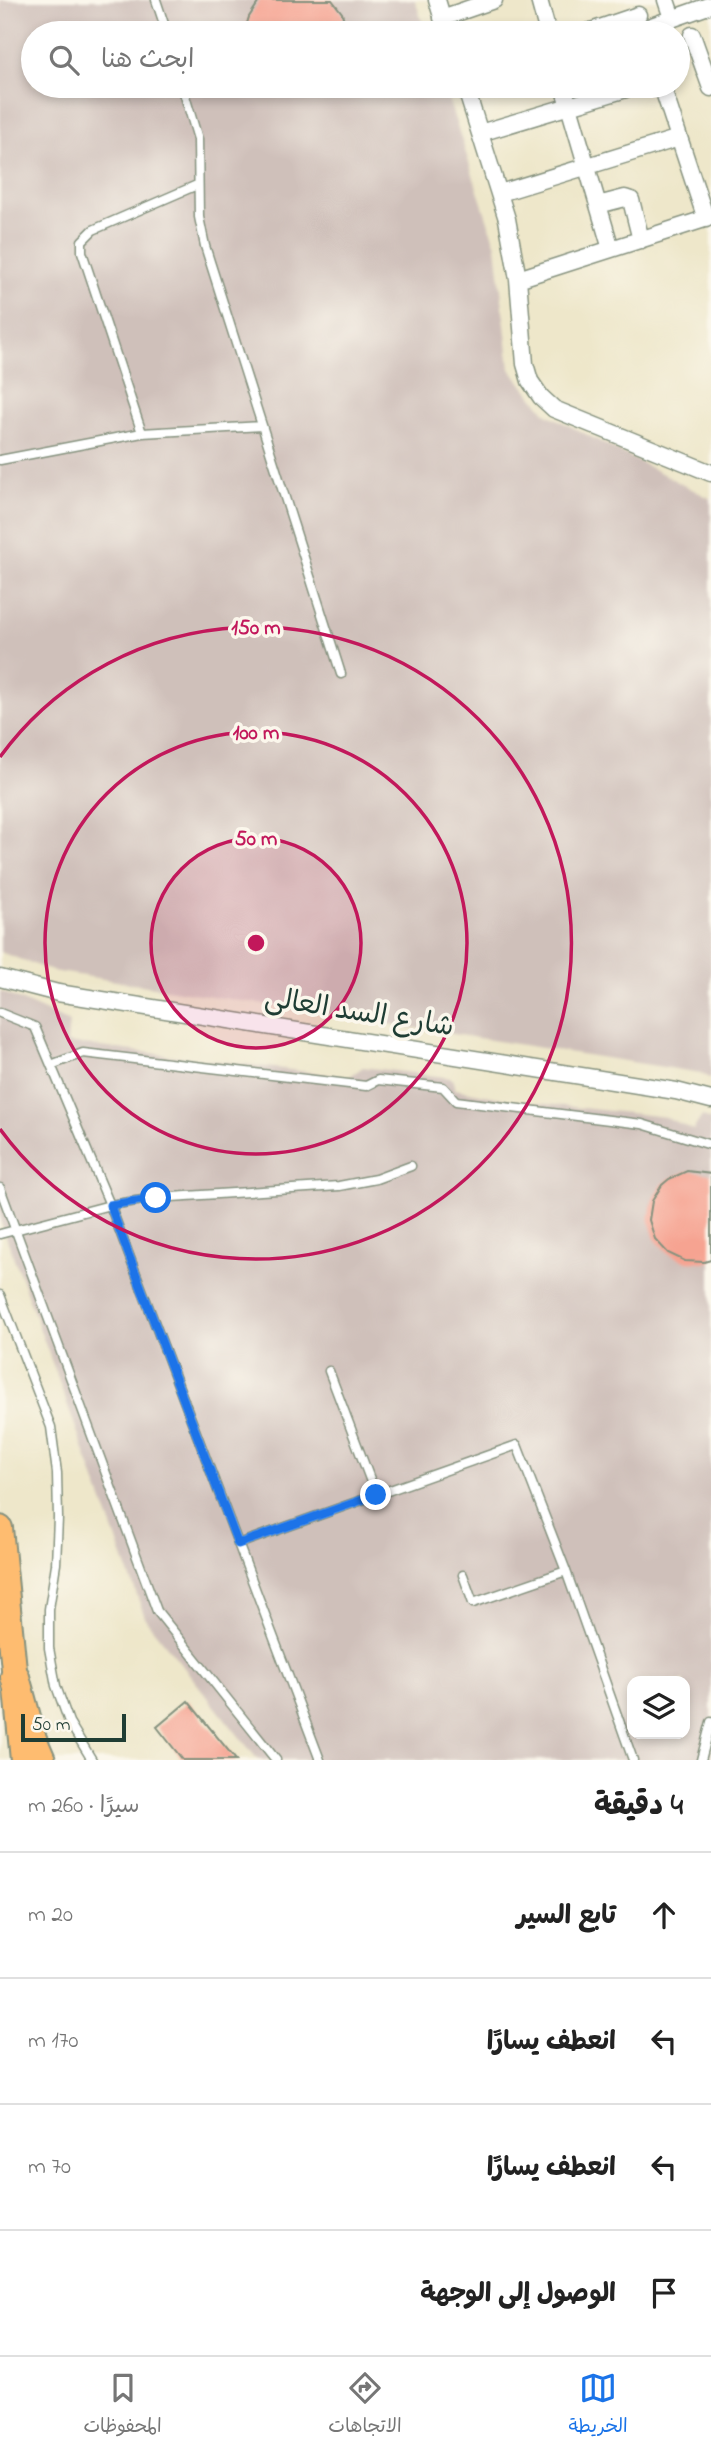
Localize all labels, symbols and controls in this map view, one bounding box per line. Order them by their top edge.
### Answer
search box [21,21,690,98]
icon: search [45,41,83,79]
text: ابحث هنا [101,42,194,80]
text: 150 m [231,614,281,644]
text: 100 m [233,719,279,749]
text: 50 m [235,825,277,855]
centre of rings [244,931,268,955]
street label: شارع السد العالى [261,979,457,1049]
route start [140,1182,171,1213]
route end [360,1479,391,1510]
map controls [627,1676,690,1739]
button: layers [627,1676,690,1739]
scale bar [21,1711,126,1743]
text: 50 m [32,1712,71,1739]
text: 4 دقيقة [594,1785,683,1829]
text: سيرًا · 260 m [28,1790,140,1823]
icon: ahead [645,1896,683,1934]
text: تابع السير [517,1898,616,1936]
text: 20 m [28,1899,73,1932]
icon: left [645,2022,683,2060]
text: انعطف يسارًا [487,2024,616,2062]
text: 170 m [28,2025,78,2058]
icon: left [645,2148,683,2186]
text: انعطف يسارًا [487,2150,616,2188]
text: 70 m [28,2151,71,2184]
icon: arrive [645,2274,683,2312]
text: الوصول إلى الوجهة [420,2276,616,2314]
tab: المحفوظات [83,2369,162,2442]
tab: الاتجاهات [328,2369,402,2442]
tab: الخريطة [568,2369,628,2442]

